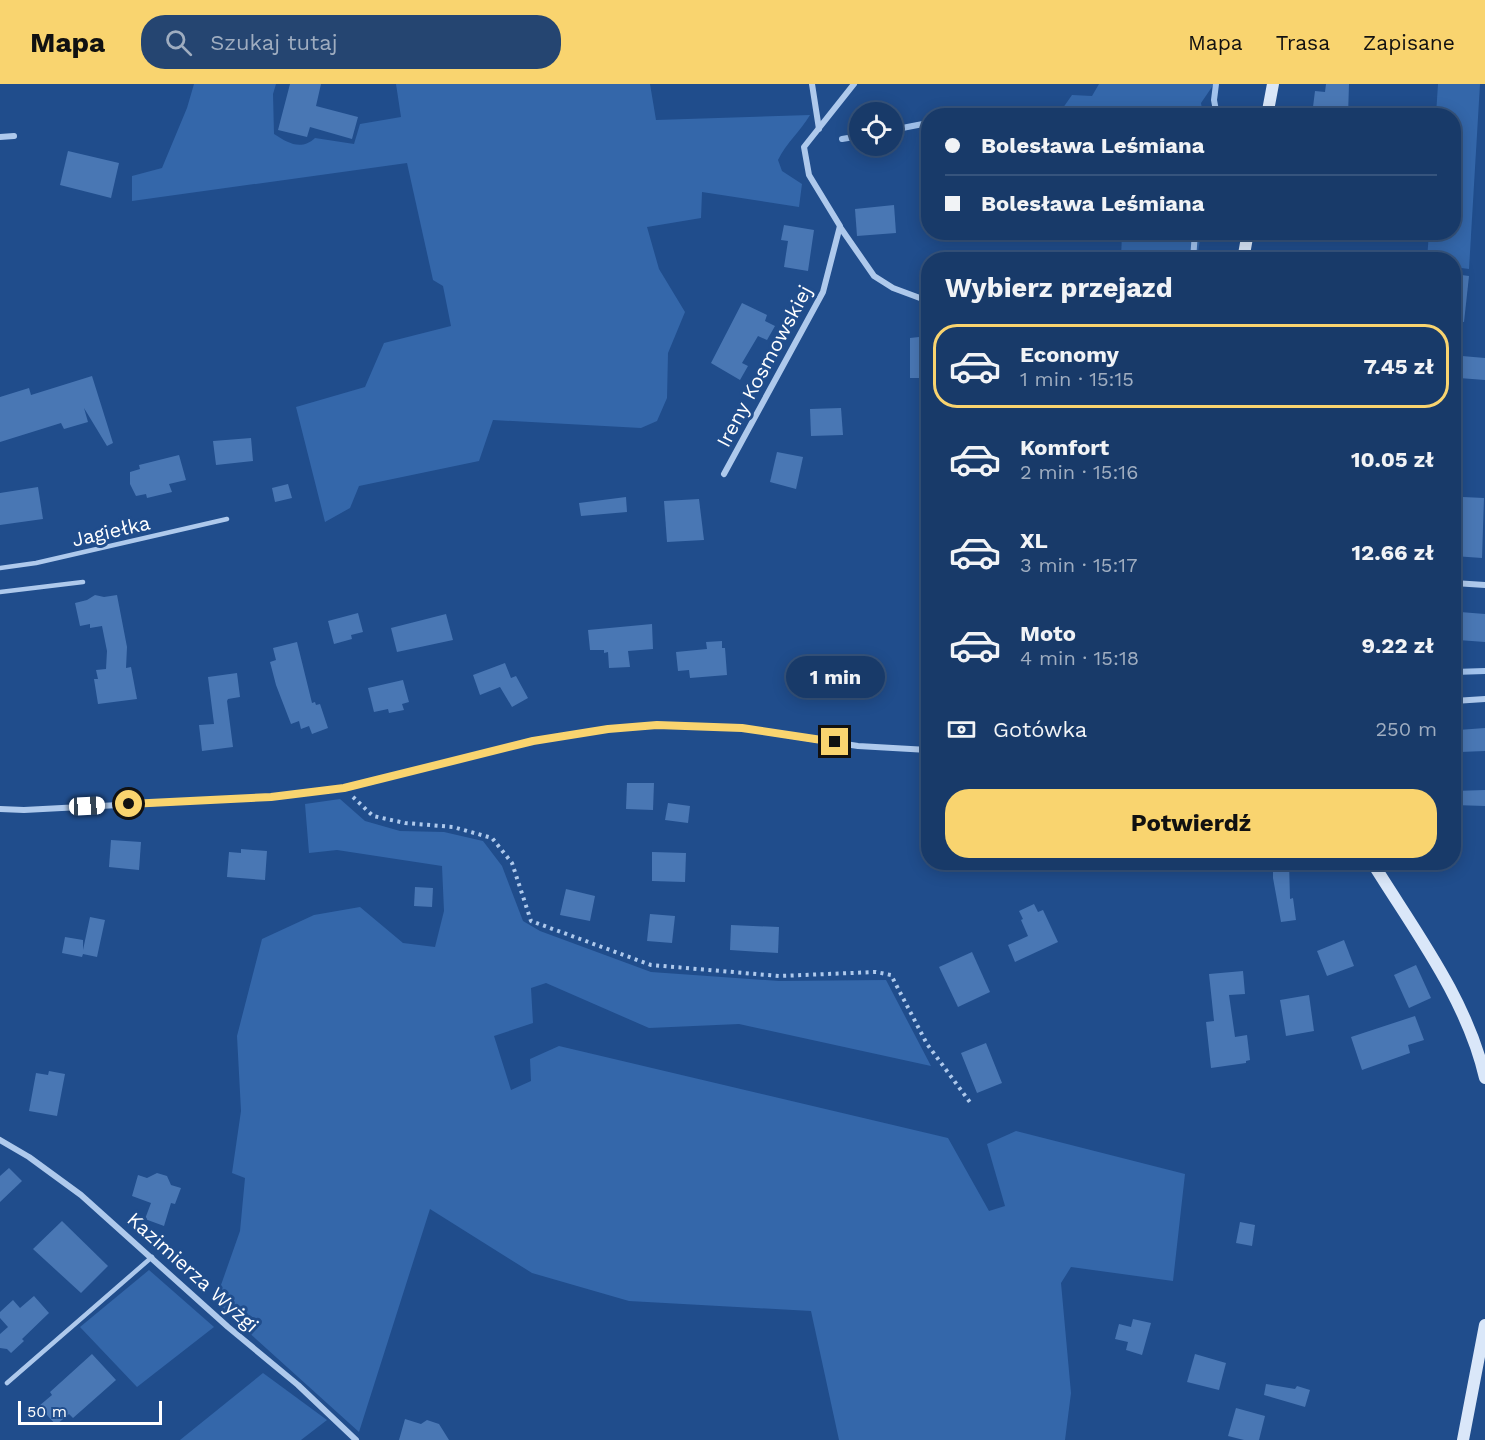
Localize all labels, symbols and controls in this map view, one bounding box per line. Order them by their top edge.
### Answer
search box [141,15,561,69]
text: Mapa [30,26,105,59]
icon: search [162,26,195,59]
text: Szukaj tutaj [210,30,338,55]
text: Mapa [1188,30,1243,55]
text: Trasa [1276,30,1330,55]
text: Zapisane [1363,30,1455,55]
map controls [849,102,903,156]
button: locate [849,102,903,156]
text: Bolesława Leśmiana [981,133,1205,158]
text: Bolesława Leśmiana [981,191,1205,216]
text: Wybierz przejazd [945,272,1173,304]
street label: Ireny Kosmowskiej [711,281,817,451]
icon: car [948,339,1002,393]
text: Economy [1020,342,1119,367]
text: 7.45 zł [1363,354,1434,379]
text: 1 min · 15:15 [1020,367,1134,391]
icon: car [948,432,1002,486]
text: Komfort [1020,435,1109,460]
text: 10.05 zł [1351,447,1434,472]
text: 2 min · 15:16 [1020,460,1138,484]
street label: Jagiełka [69,510,153,552]
icon: car [948,525,1002,579]
text: XL [1020,528,1048,553]
text: 12.66 zł [1352,540,1434,565]
text: 3 min · 15:17 [1020,553,1137,577]
icon: car [948,618,1002,672]
text: Moto [1020,621,1076,646]
text: 9.22 zł [1362,633,1434,658]
text: 4 min · 15:18 [1020,646,1139,670]
callout: 1 min [786,655,884,697]
text: 1 min [810,665,861,689]
icon: cash [945,713,978,746]
text: Gotówka [993,717,1087,742]
text: 250 m [1375,717,1437,741]
route end [821,728,848,755]
button: Potwierdź [945,789,1437,858]
route start [115,790,142,817]
car [69,796,105,816]
street label: Kazimierza Wyżgi [122,1207,264,1337]
scale bar [18,1398,162,1426]
text: 50 m [27,1402,67,1421]

